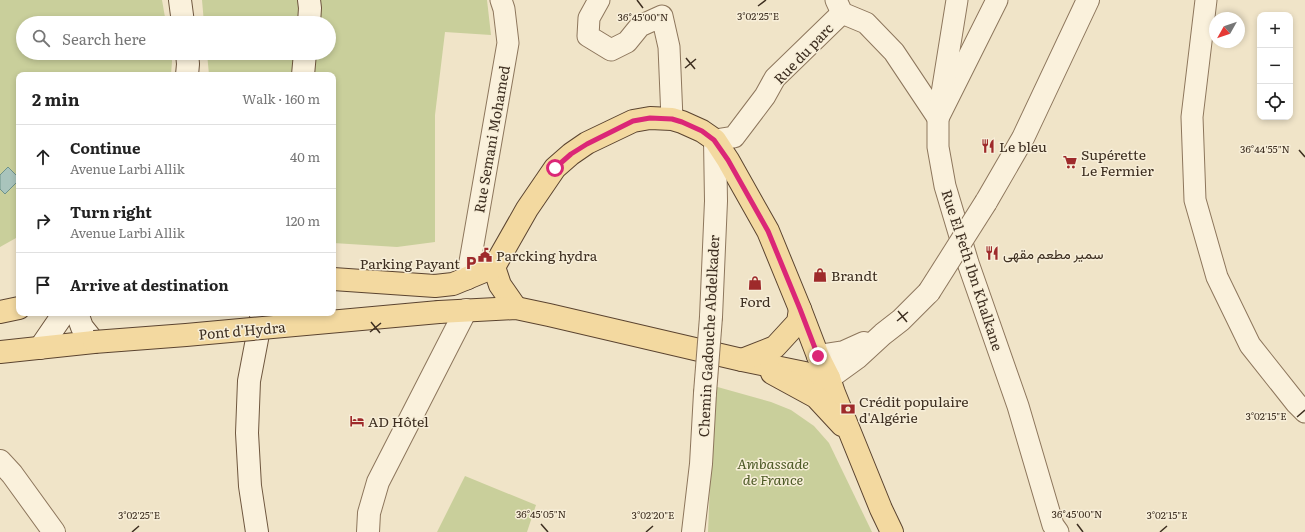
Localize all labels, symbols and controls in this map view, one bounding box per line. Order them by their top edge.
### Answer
text: 3°02'25"E [737,8,779,23]
text: 36°45'00"N [618,9,668,24]
north arrow [1209,12,1245,48]
map controls [1257,12,1293,120]
button: + [1257,12,1293,48]
search box [16,16,336,60]
street label: Rue du parc [769,18,837,88]
icon: search [30,27,52,49]
text: Search here [62,27,146,50]
button: − [1257,48,1293,84]
street label: Rue Semani Mohamed [468,63,514,214]
button: locate [1257,84,1293,120]
text: 2 min [32,86,80,111]
text: Walk · 160 m [242,89,320,108]
text: Continue [70,136,140,159]
place label: Le bleu [999,136,1047,156]
restaurant icon: Le bleu [980,138,996,154]
text: 36°44'55"N [1240,141,1290,156]
place label: Supérette Le Fermier [1081,144,1154,180]
icon: ahead [32,146,54,168]
text: 40 m [290,147,320,166]
supermarket icon: Supérette Le Fermier [1062,154,1078,170]
text: Avenue Larbi Allik [70,159,185,178]
route start [546,159,564,177]
street label: Rue El Feth Ibn Khalkane [937,187,1009,353]
text: Turn right [70,200,152,223]
icon: right [32,210,54,232]
text: 120 m [285,211,320,230]
text: Avenue Larbi Allik [70,223,185,242]
street label: Chemin Gadouche Abdelkader [693,234,723,438]
place label: سمير مطعم مقهى [1003,243,1103,263]
place label: Parcking hydra [496,245,598,265]
restaurant icon: سمير مطعم مقهى [984,245,1000,261]
public building icon: Parcking hydra [477,247,493,263]
place label: Parking Payant [360,253,460,273]
parking icon: Parking Payant [463,255,479,271]
place label: Brandt [831,265,878,285]
shop icon: Brandt [812,267,828,283]
text: Arrive at destination [70,273,229,296]
icon: arrive [32,274,54,296]
shop icon: Ford [747,275,763,291]
place label: Ford [739,291,771,311]
street label: Pont d'Hydra [198,316,287,344]
route end [809,347,827,365]
place label: Crédit populaire d'Algérie [859,391,969,427]
bank icon: Crédit populaire d'Algérie [840,401,856,417]
text: 3°02'15"E [1245,408,1287,423]
place label: AD Hôtel [368,411,429,431]
hotel icon: AD Hôtel [349,413,365,429]
park label: Ambassade de France [737,453,809,489]
text: 36°45'05"N [516,506,566,521]
text: 36°45'00"N [1052,506,1102,521]
text: 3°02'25"E [118,507,160,522]
text: 3°02'20"E [632,507,674,522]
text: 3°02'15"E [1146,507,1188,522]

